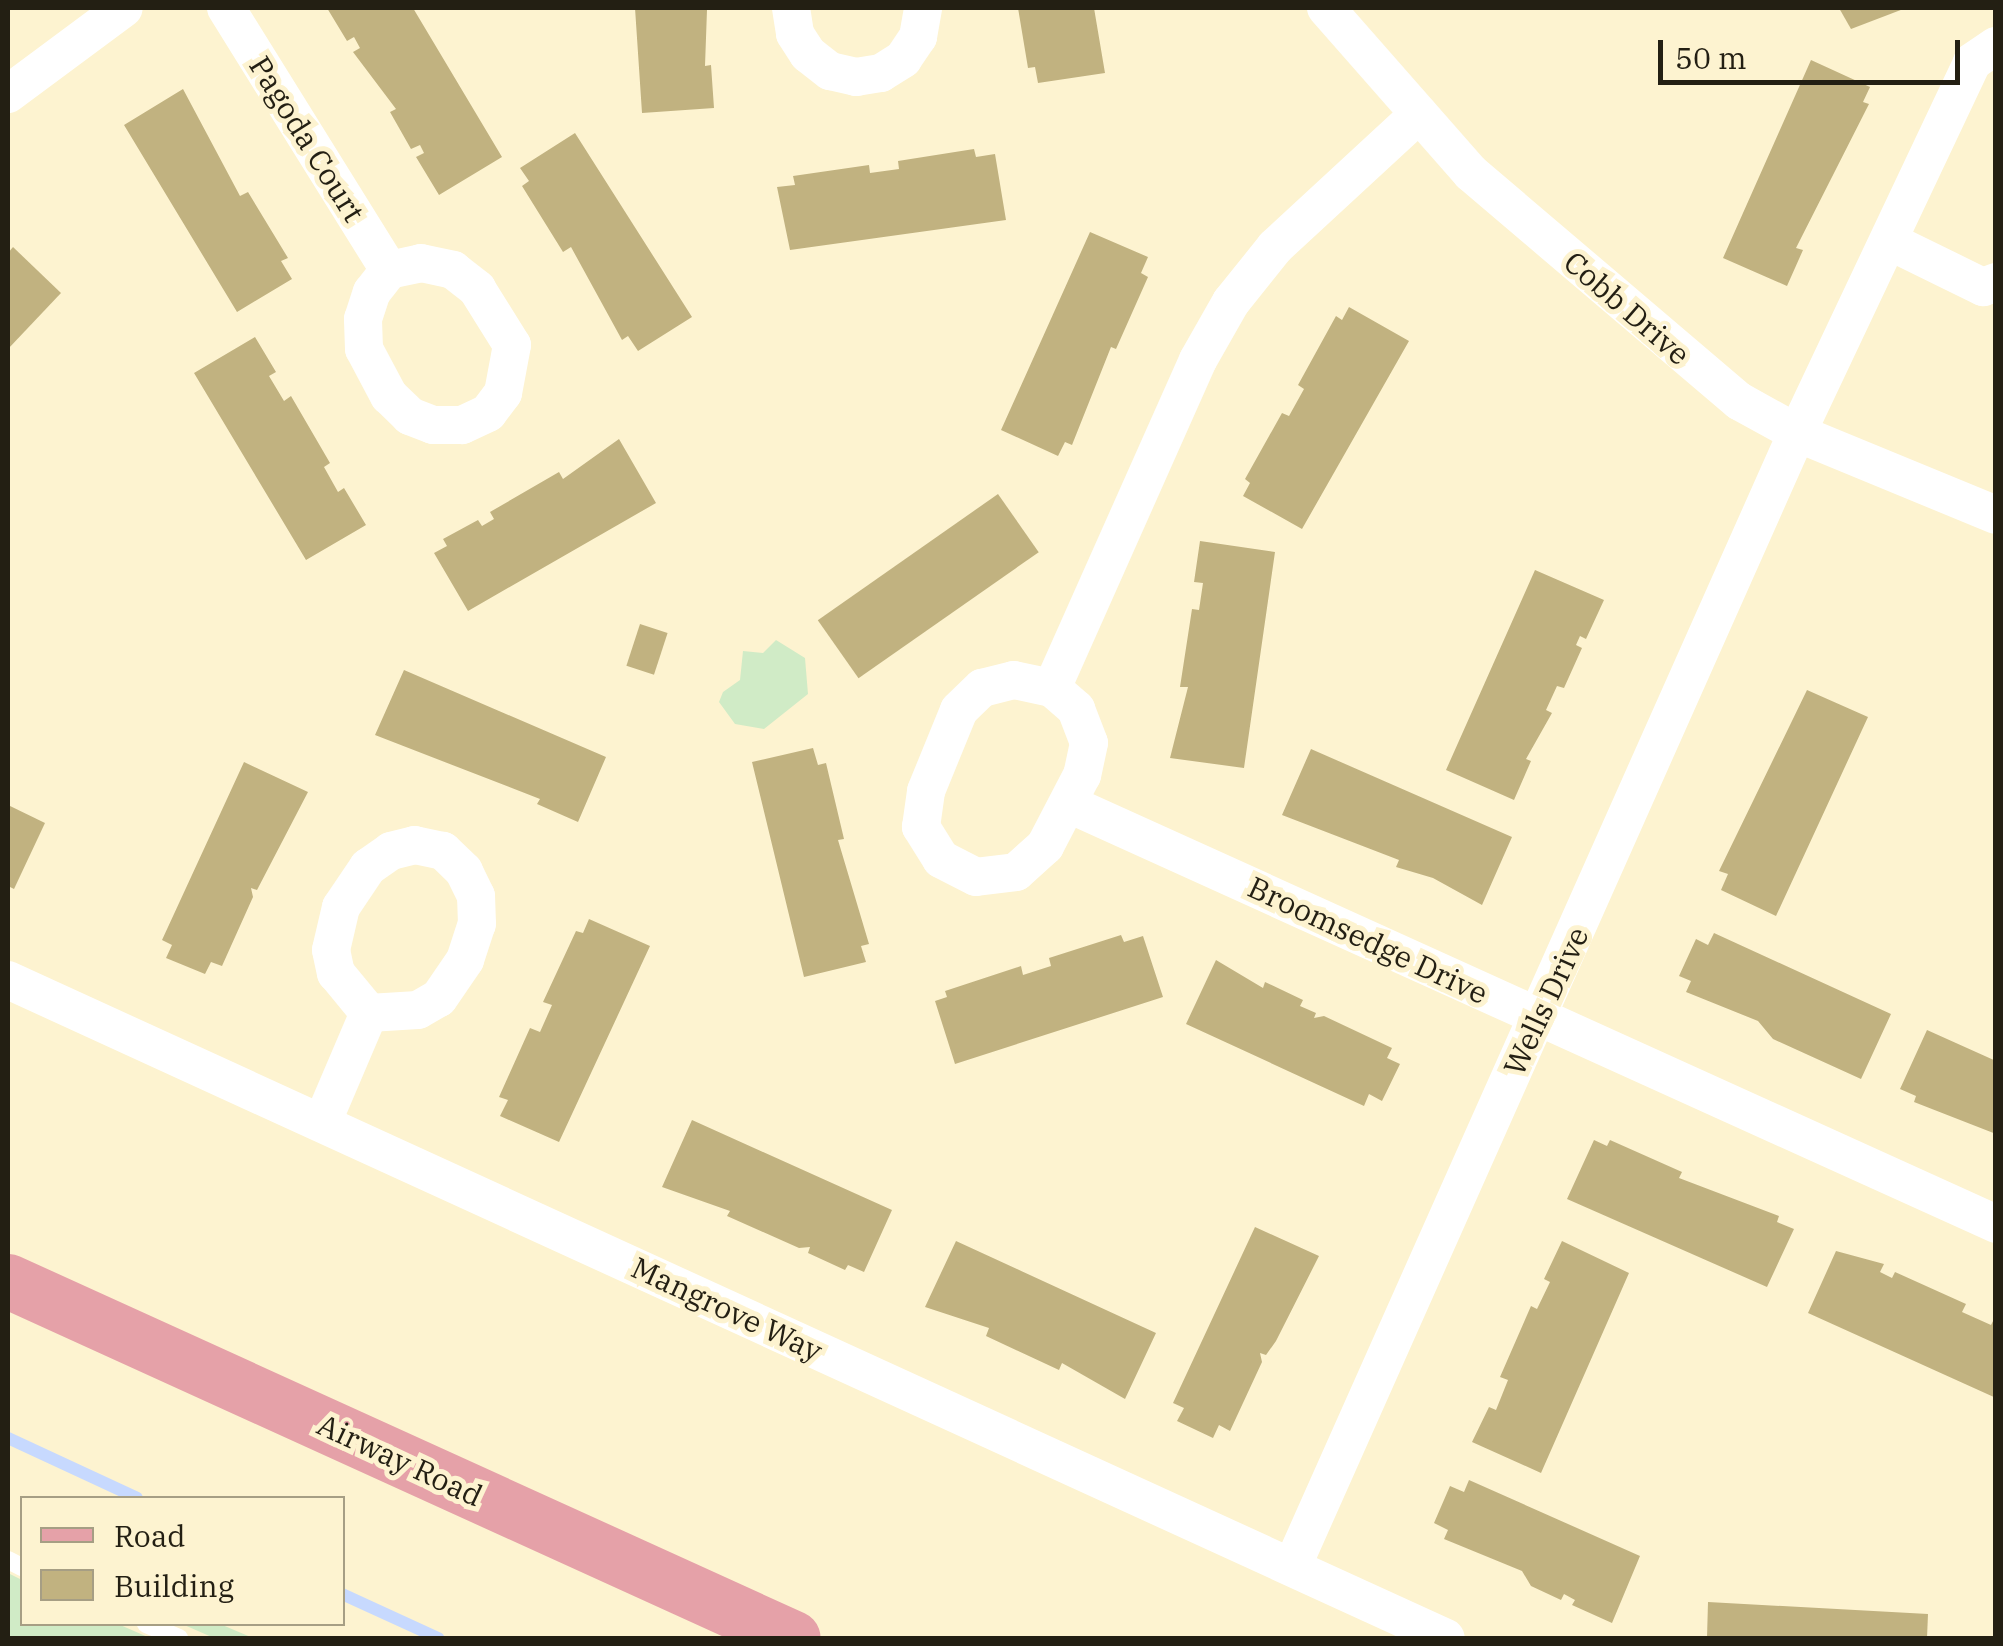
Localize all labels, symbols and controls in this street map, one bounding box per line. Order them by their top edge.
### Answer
scale bar [1663,20,1966,82]
text: 50 m [1675,38,1747,77]
street label: Pagoda Court [242,50,372,228]
street label: Cobb Drive [1557,244,1697,372]
street label: Broomsedge Drive [1242,869,1494,1011]
street label: Wells Drive [1496,921,1596,1081]
street label: Mangrove Way [626,1249,828,1369]
street label: Airway Road [312,1406,488,1514]
legend [20,1496,345,1626]
text: Road [114,1516,186,1555]
text: Building [114,1566,234,1605]

